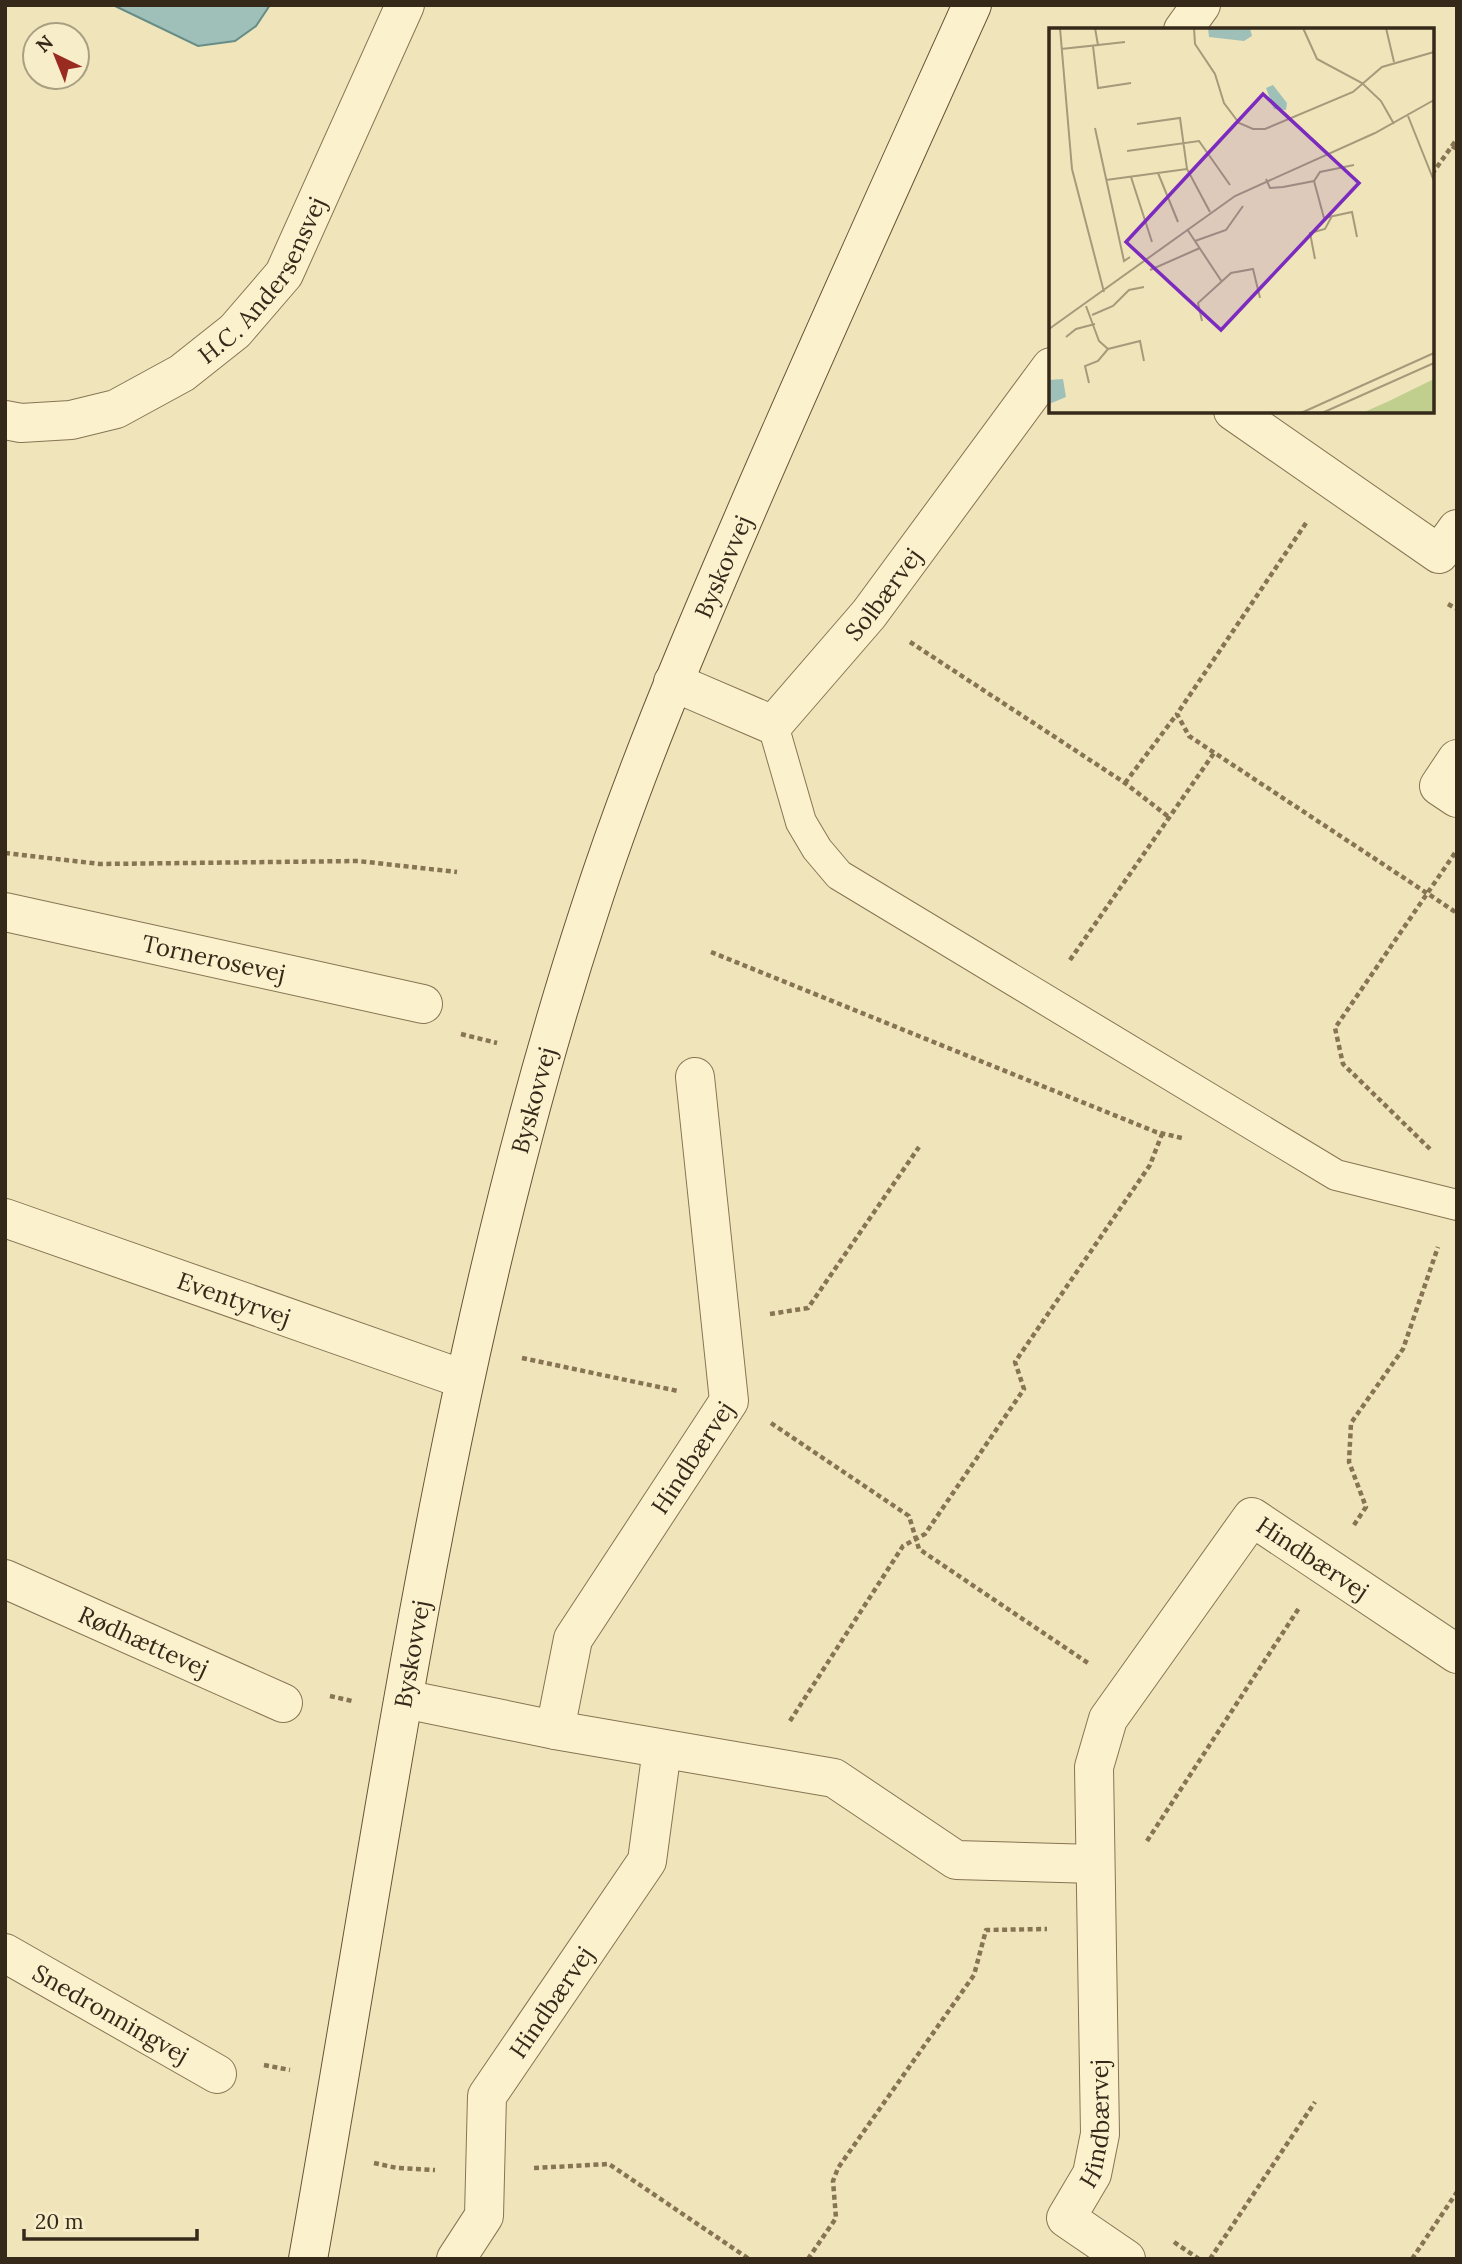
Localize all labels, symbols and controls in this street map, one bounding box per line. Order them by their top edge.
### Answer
north arrow [21,21,91,91]
inset map [1049,28,1434,413]
text: N [31,30,58,57]
street label: H.C. Andersensvej [191,192,332,370]
street label: Byskovvej [687,510,758,623]
street label: Solbærvej [838,541,928,647]
street label: Tornerosevej [139,927,289,989]
street label: Byskovvej [504,1043,562,1157]
street label: Eventyrvej [173,1264,295,1333]
street label: Hindbærvej [644,1395,740,1520]
street label: Hindbærvej [1251,1509,1375,1606]
street label: Byskovvej [387,1597,436,1710]
street label: Rødhættevej [74,1598,214,1683]
street label: Hindbærvej [502,1940,600,2064]
street label: Snedronningvej [27,1957,195,2070]
street label: Hindbærvej [1072,2059,1115,2193]
scale bar [24,2198,198,2242]
text: 20 m [35,2208,84,2235]

